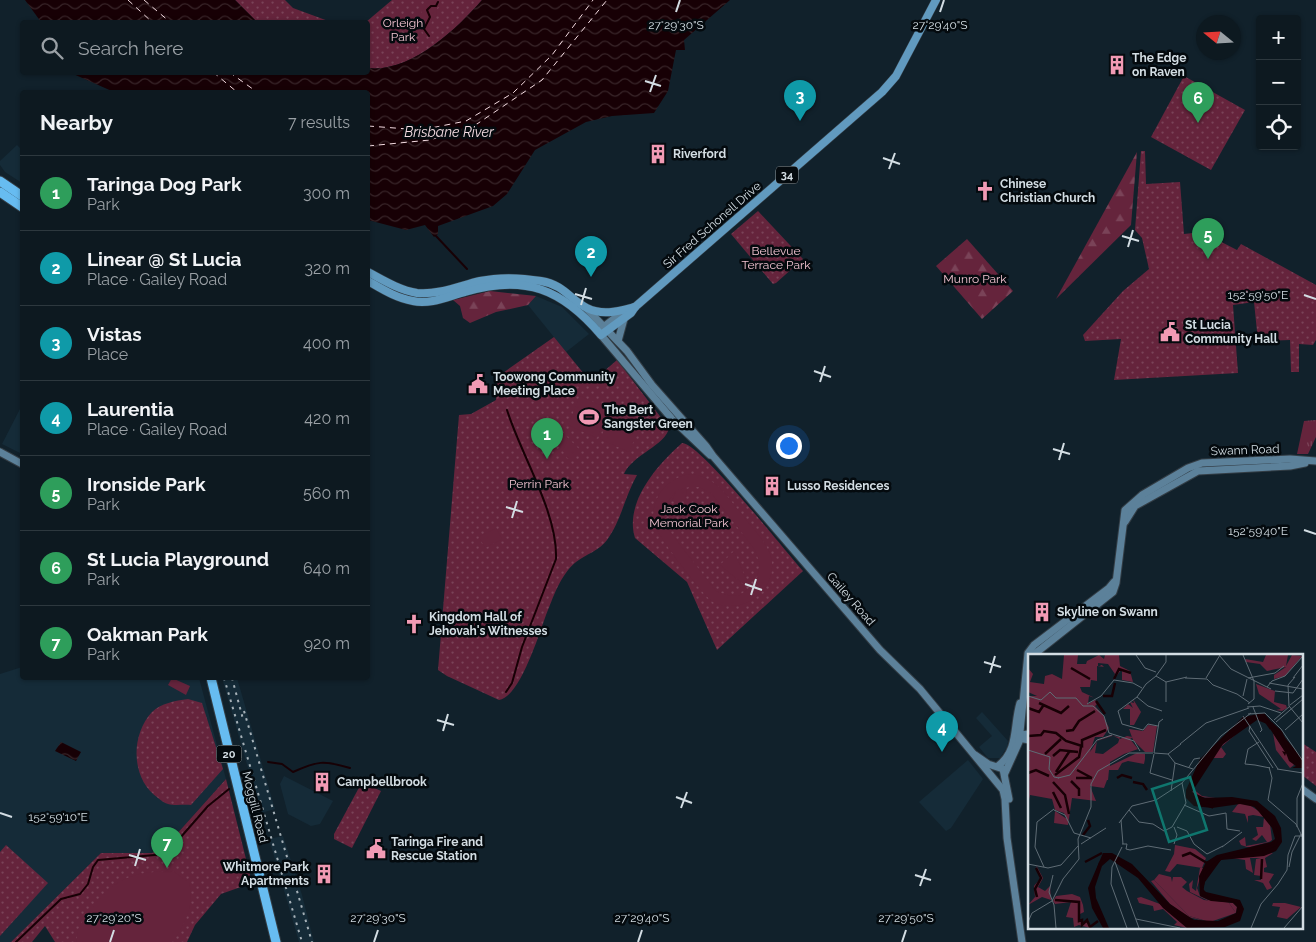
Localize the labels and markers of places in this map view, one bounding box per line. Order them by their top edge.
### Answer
place label: The Edge on Raven [1132,51,1186,79]
building icon: The Edge on Raven [1106,54,1128,76]
pin: 3 [784,80,816,121]
pin: 6 [1182,82,1214,123]
building icon: Riverford [647,143,669,165]
place label: Riverford [673,147,726,161]
place label: Chinese Christian Church [1000,177,1095,205]
church icon: Chinese Christian Church [974,180,996,202]
pin: 5 [1192,218,1224,259]
pin: 2 [575,236,607,277]
place label: St Lucia Community Hall [1185,318,1278,346]
public building icon: St Lucia Community Hall [1159,321,1181,343]
place label: Toowong Community Meeting Place [493,370,616,398]
public building icon: Toowong Community Meeting Place [467,373,489,395]
place label: The Bert Sangster Green [604,403,693,431]
sports icon: The Bert Sangster Green [578,406,600,428]
pin: 1 [531,418,563,459]
building icon: Lusso Residences [761,475,783,497]
place label: Lusso Residences [787,479,889,493]
building icon: Skyline on Swann [1031,601,1053,623]
place label: Skyline on Swann [1057,605,1158,619]
place label: Kingdom Hall of Jehovah's Witnesses [429,610,548,638]
church icon: Kingdom Hall of Jehovah's Witnesses [403,613,425,635]
pin: 4 [926,711,958,752]
building icon: Campbellbrook [311,771,333,793]
place label: Campbellbrook [337,775,427,789]
pin: 7 [151,827,183,868]
place label: Taringa Fire and Rescue Station [391,835,483,863]
public building icon: Taringa Fire and Rescue Station [365,838,387,860]
place label: Whitmore Park Apartments [223,860,309,888]
building icon: Whitmore Park Apartments [313,863,335,885]

